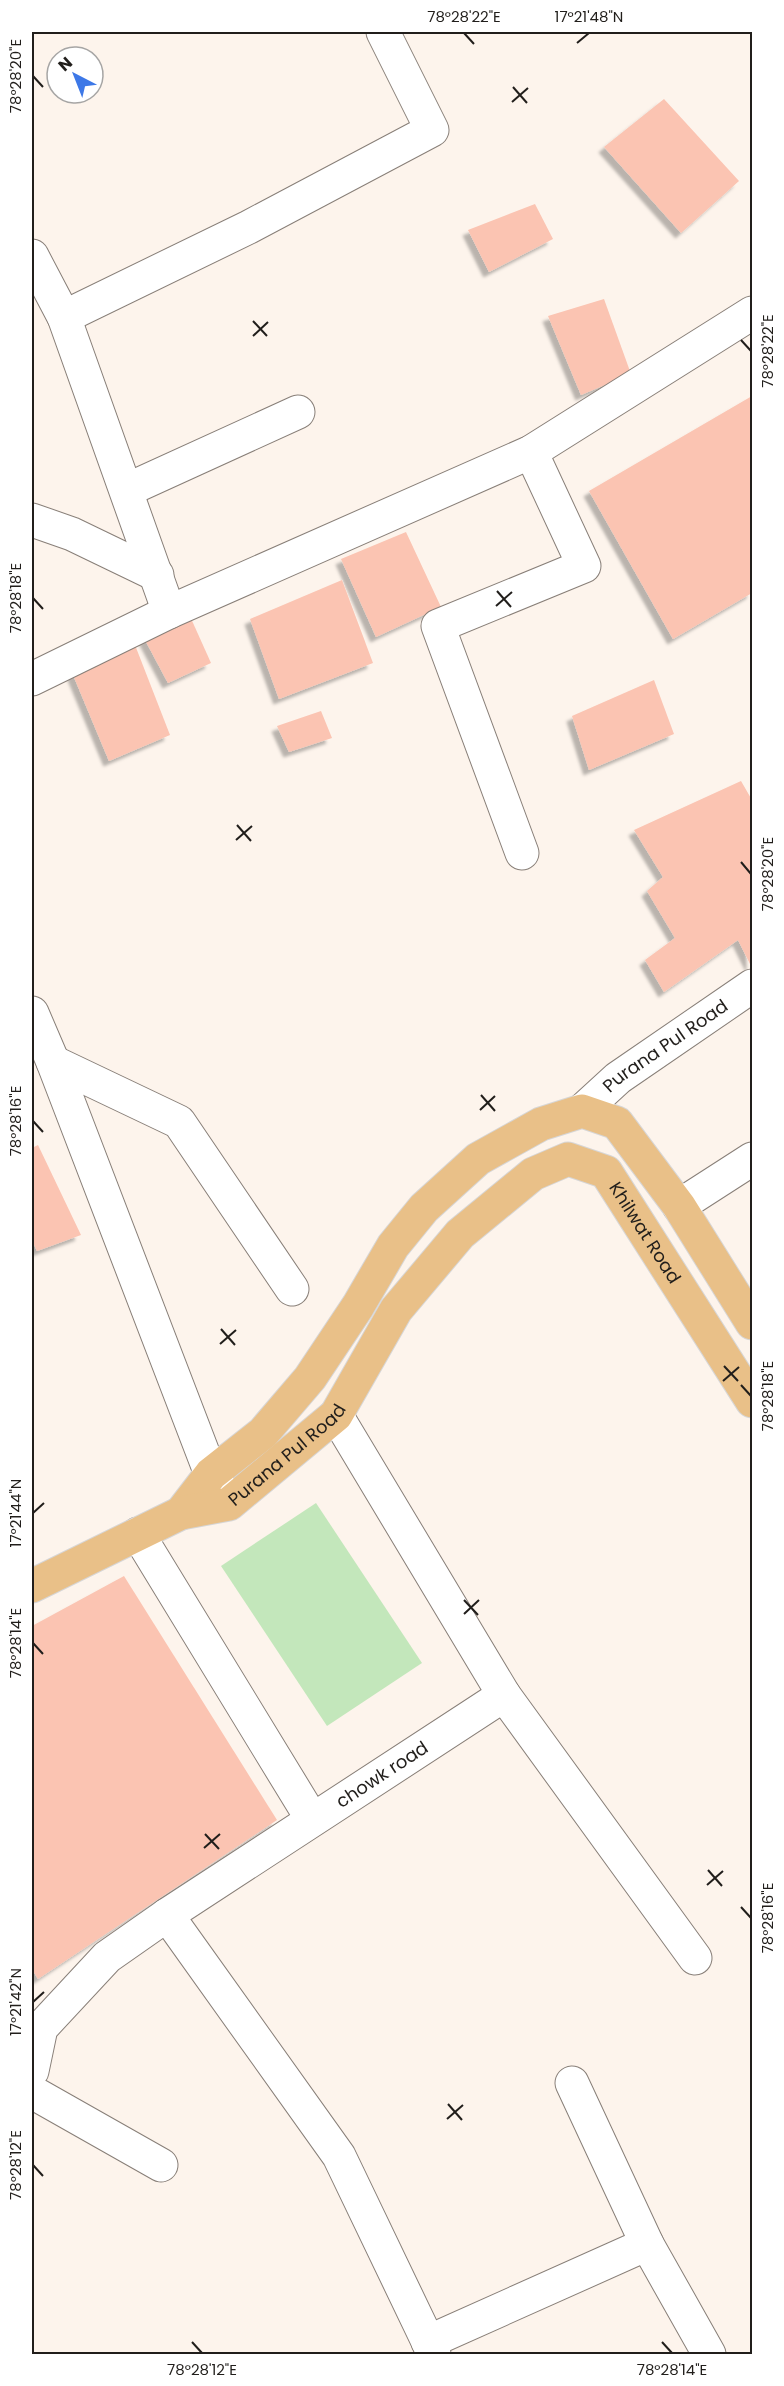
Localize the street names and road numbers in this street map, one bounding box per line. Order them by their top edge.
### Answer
street label: Purana Pul Road [597,993,733,1098]
street label: Khilwat Road [603,1177,687,1288]
street label: Purana Pul Road [223,1399,352,1512]
street label: chowk road [331,1735,433,1813]

